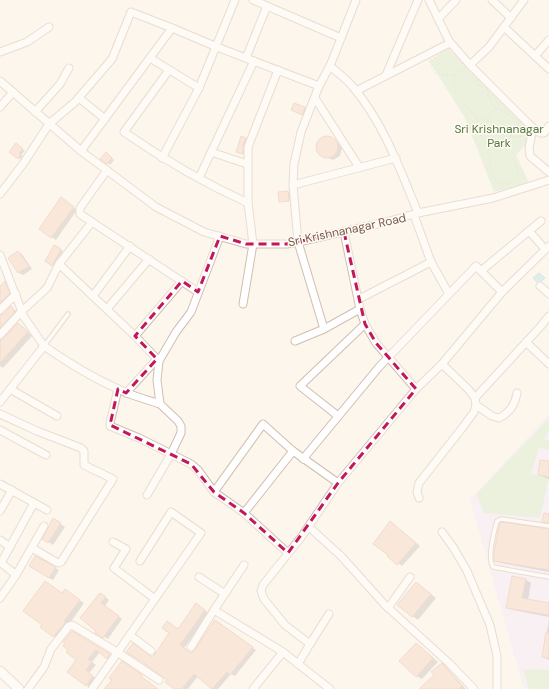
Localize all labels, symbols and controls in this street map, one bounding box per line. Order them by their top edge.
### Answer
park label: Sri Krishnanagar Park [454,121,544,151]
street label: Sri Krishnanagar Road [286,210,408,250]

